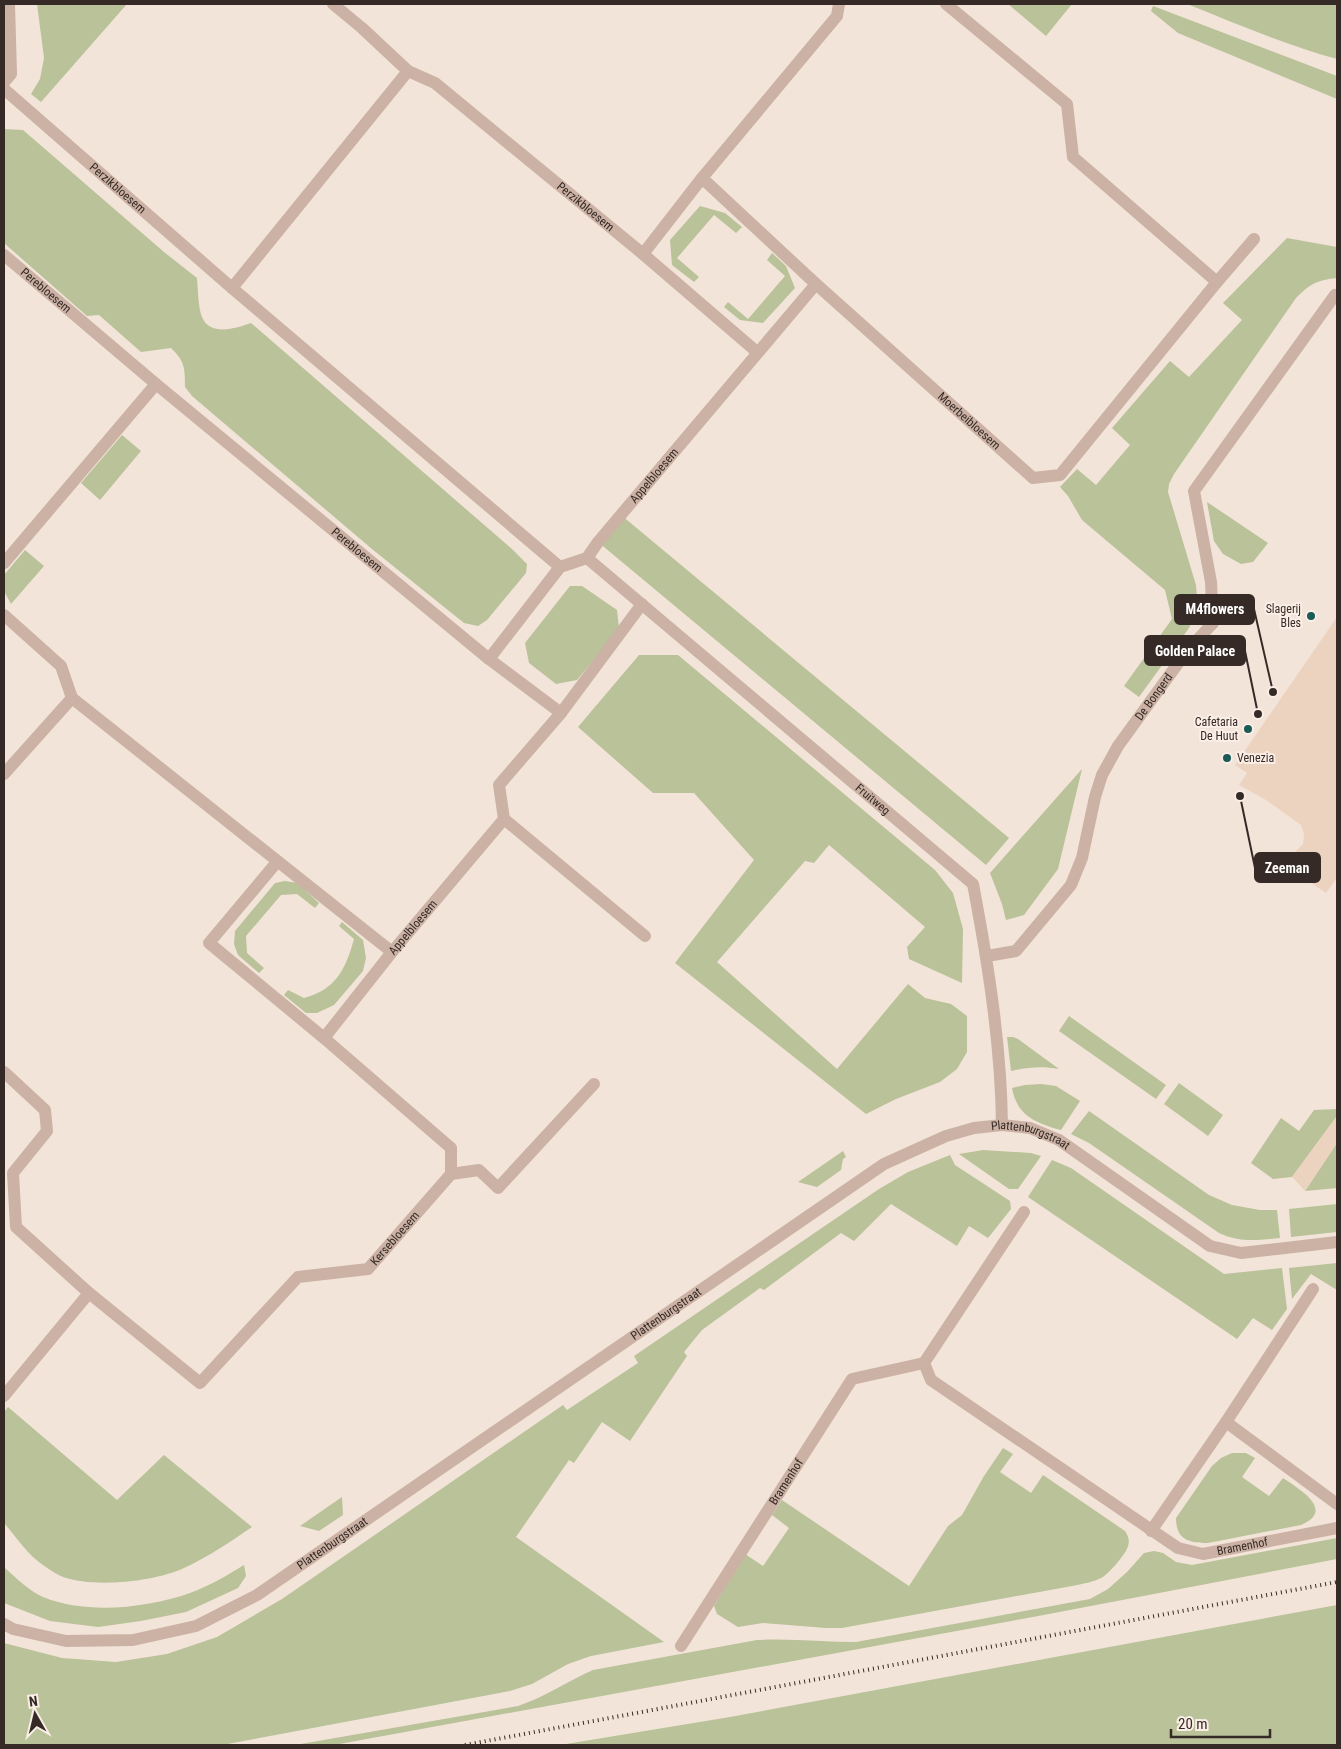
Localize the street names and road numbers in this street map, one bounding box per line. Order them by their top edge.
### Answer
street label: Perzikbloesem [87,160,149,217]
street label: Perzikbloesem [554,179,617,234]
street label: Perebloesem [18,265,74,316]
street label: Moerbeibloesem [935,389,1003,452]
street label: Appelbloesem [627,445,681,506]
street label: Perebloesem [329,525,385,575]
street label: De Bongerd [1132,670,1176,723]
street label: Fruitweg [853,781,893,818]
street label: Appelbloesem [386,897,440,958]
street label: Plattenburgstraat [990,1118,1073,1153]
street label: Kersebloesem [367,1208,422,1268]
street label: Plattenburgstraat [628,1284,704,1343]
street label: Bramenhof [766,1456,806,1507]
street label: Plattenburgstraat [294,1514,371,1572]
street label: Bramenhof [1216,1535,1269,1558]

